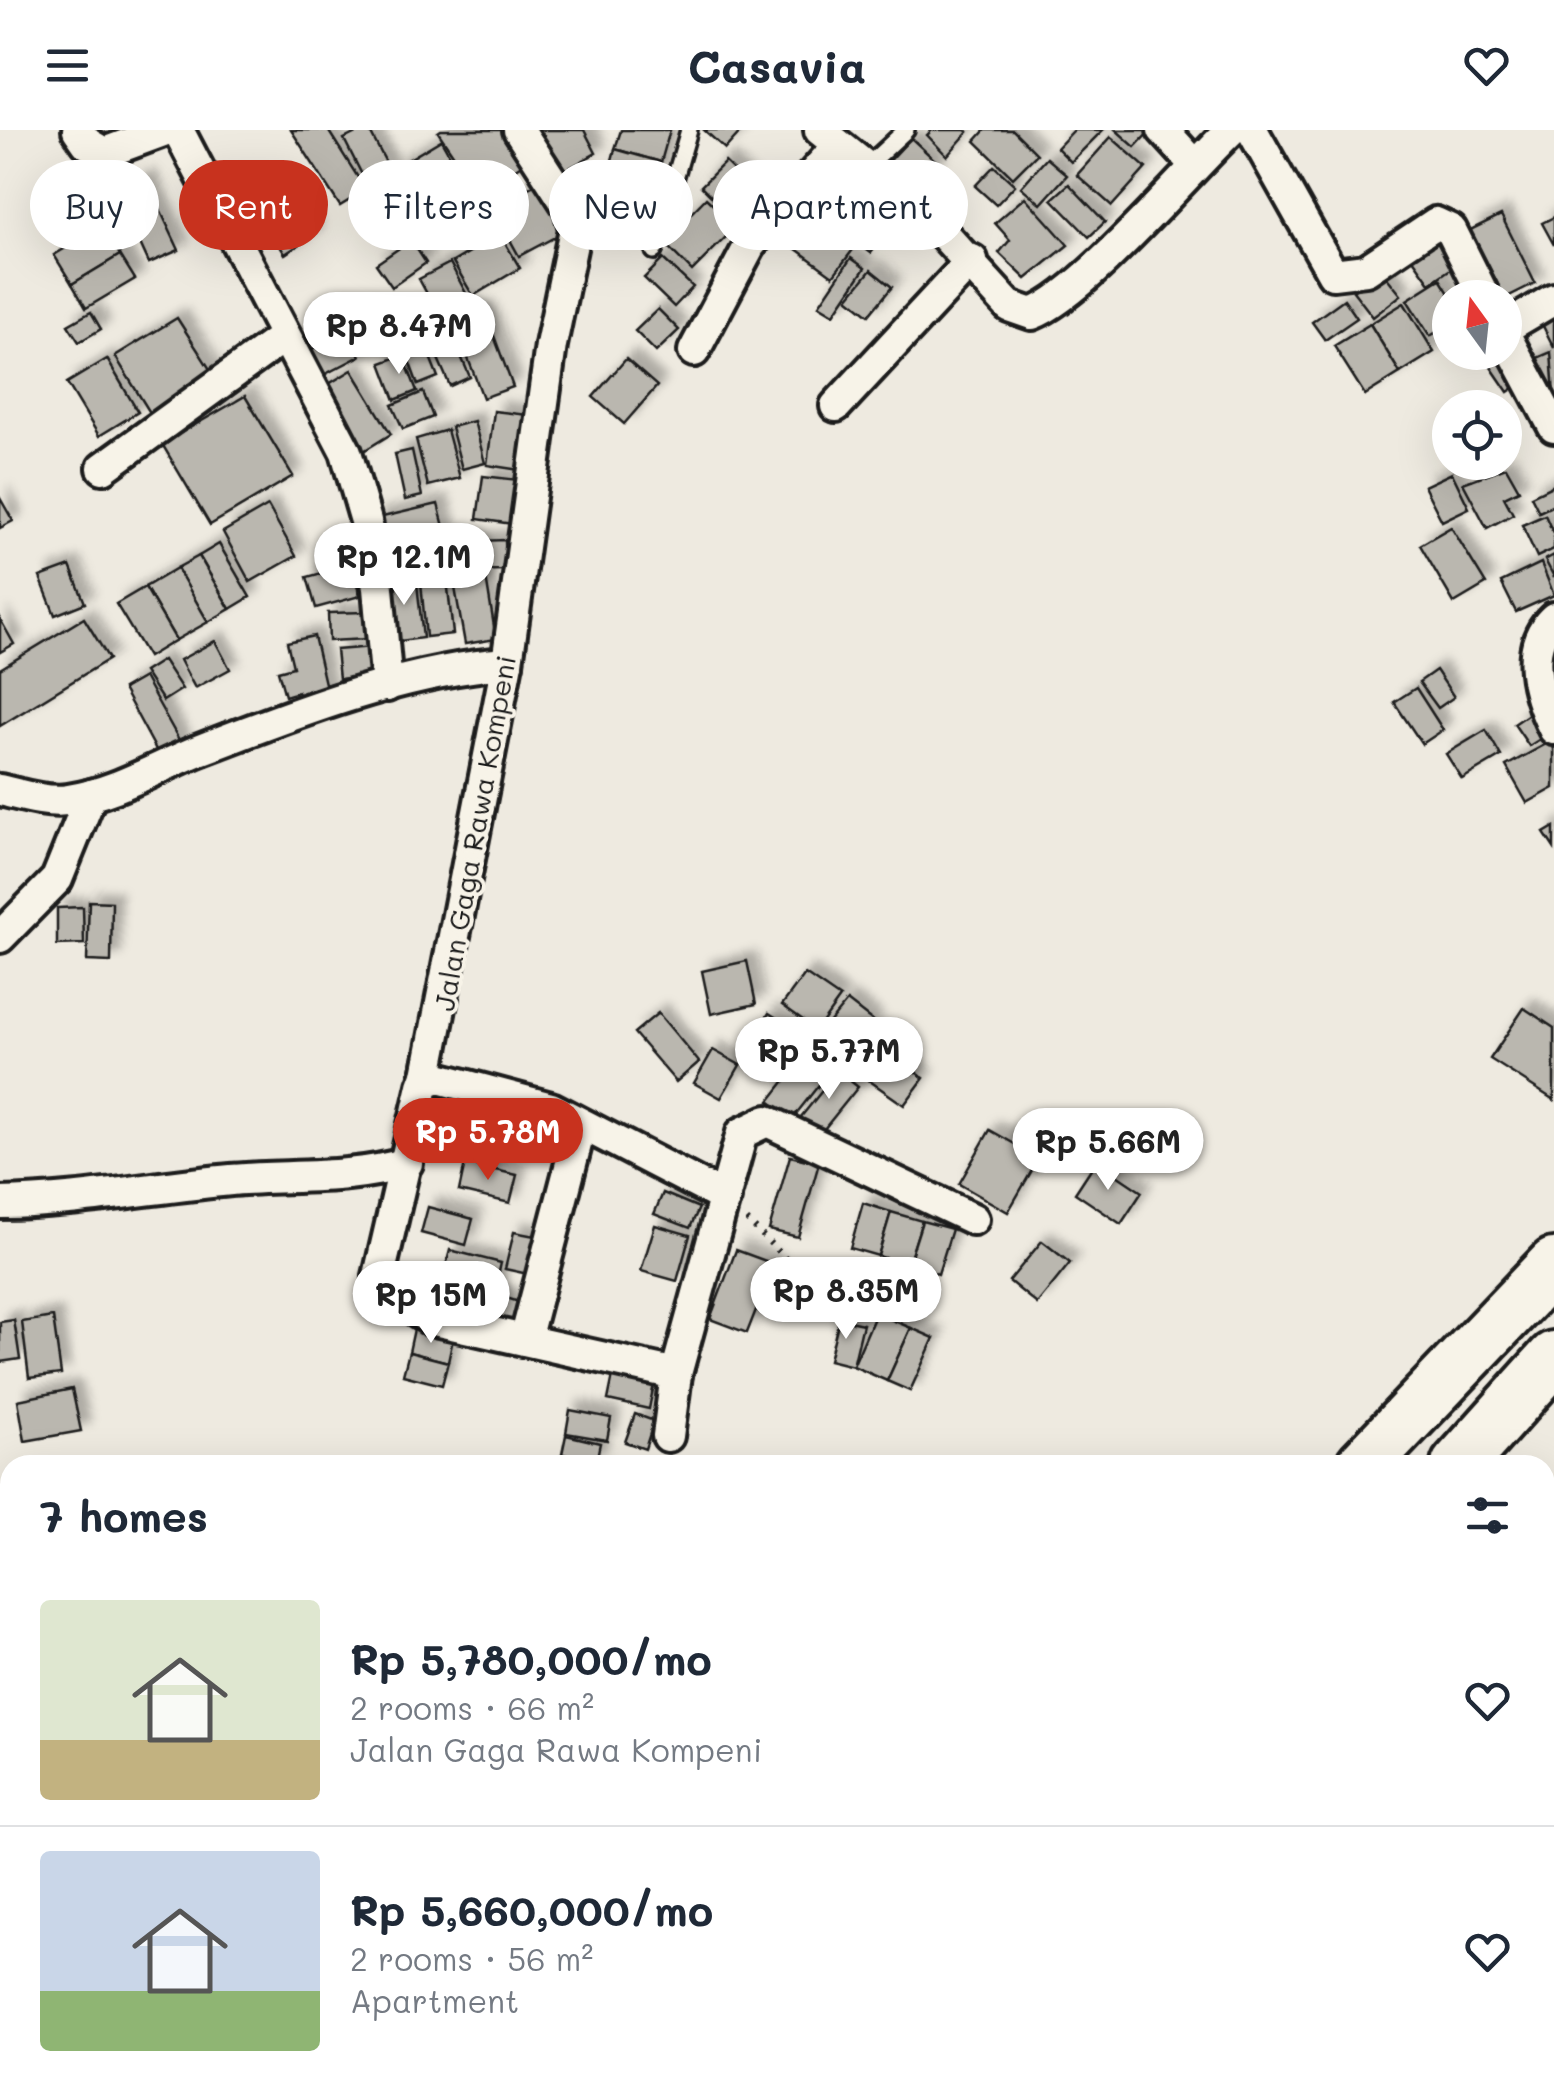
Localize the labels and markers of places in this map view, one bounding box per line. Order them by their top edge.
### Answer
pin: Rp 8.47M [296,292,502,377]
pin: Rp 12.1M [301,523,507,608]
pin: Rp 5.77M [726,1017,932,1102]
pin: Rp 5.78M [385,1098,591,1183]
pin: Rp 5.66M [1005,1108,1211,1193]
pin: Rp 8.35M [743,1257,949,1342]
pin: Rp 15M [350,1261,512,1346]

